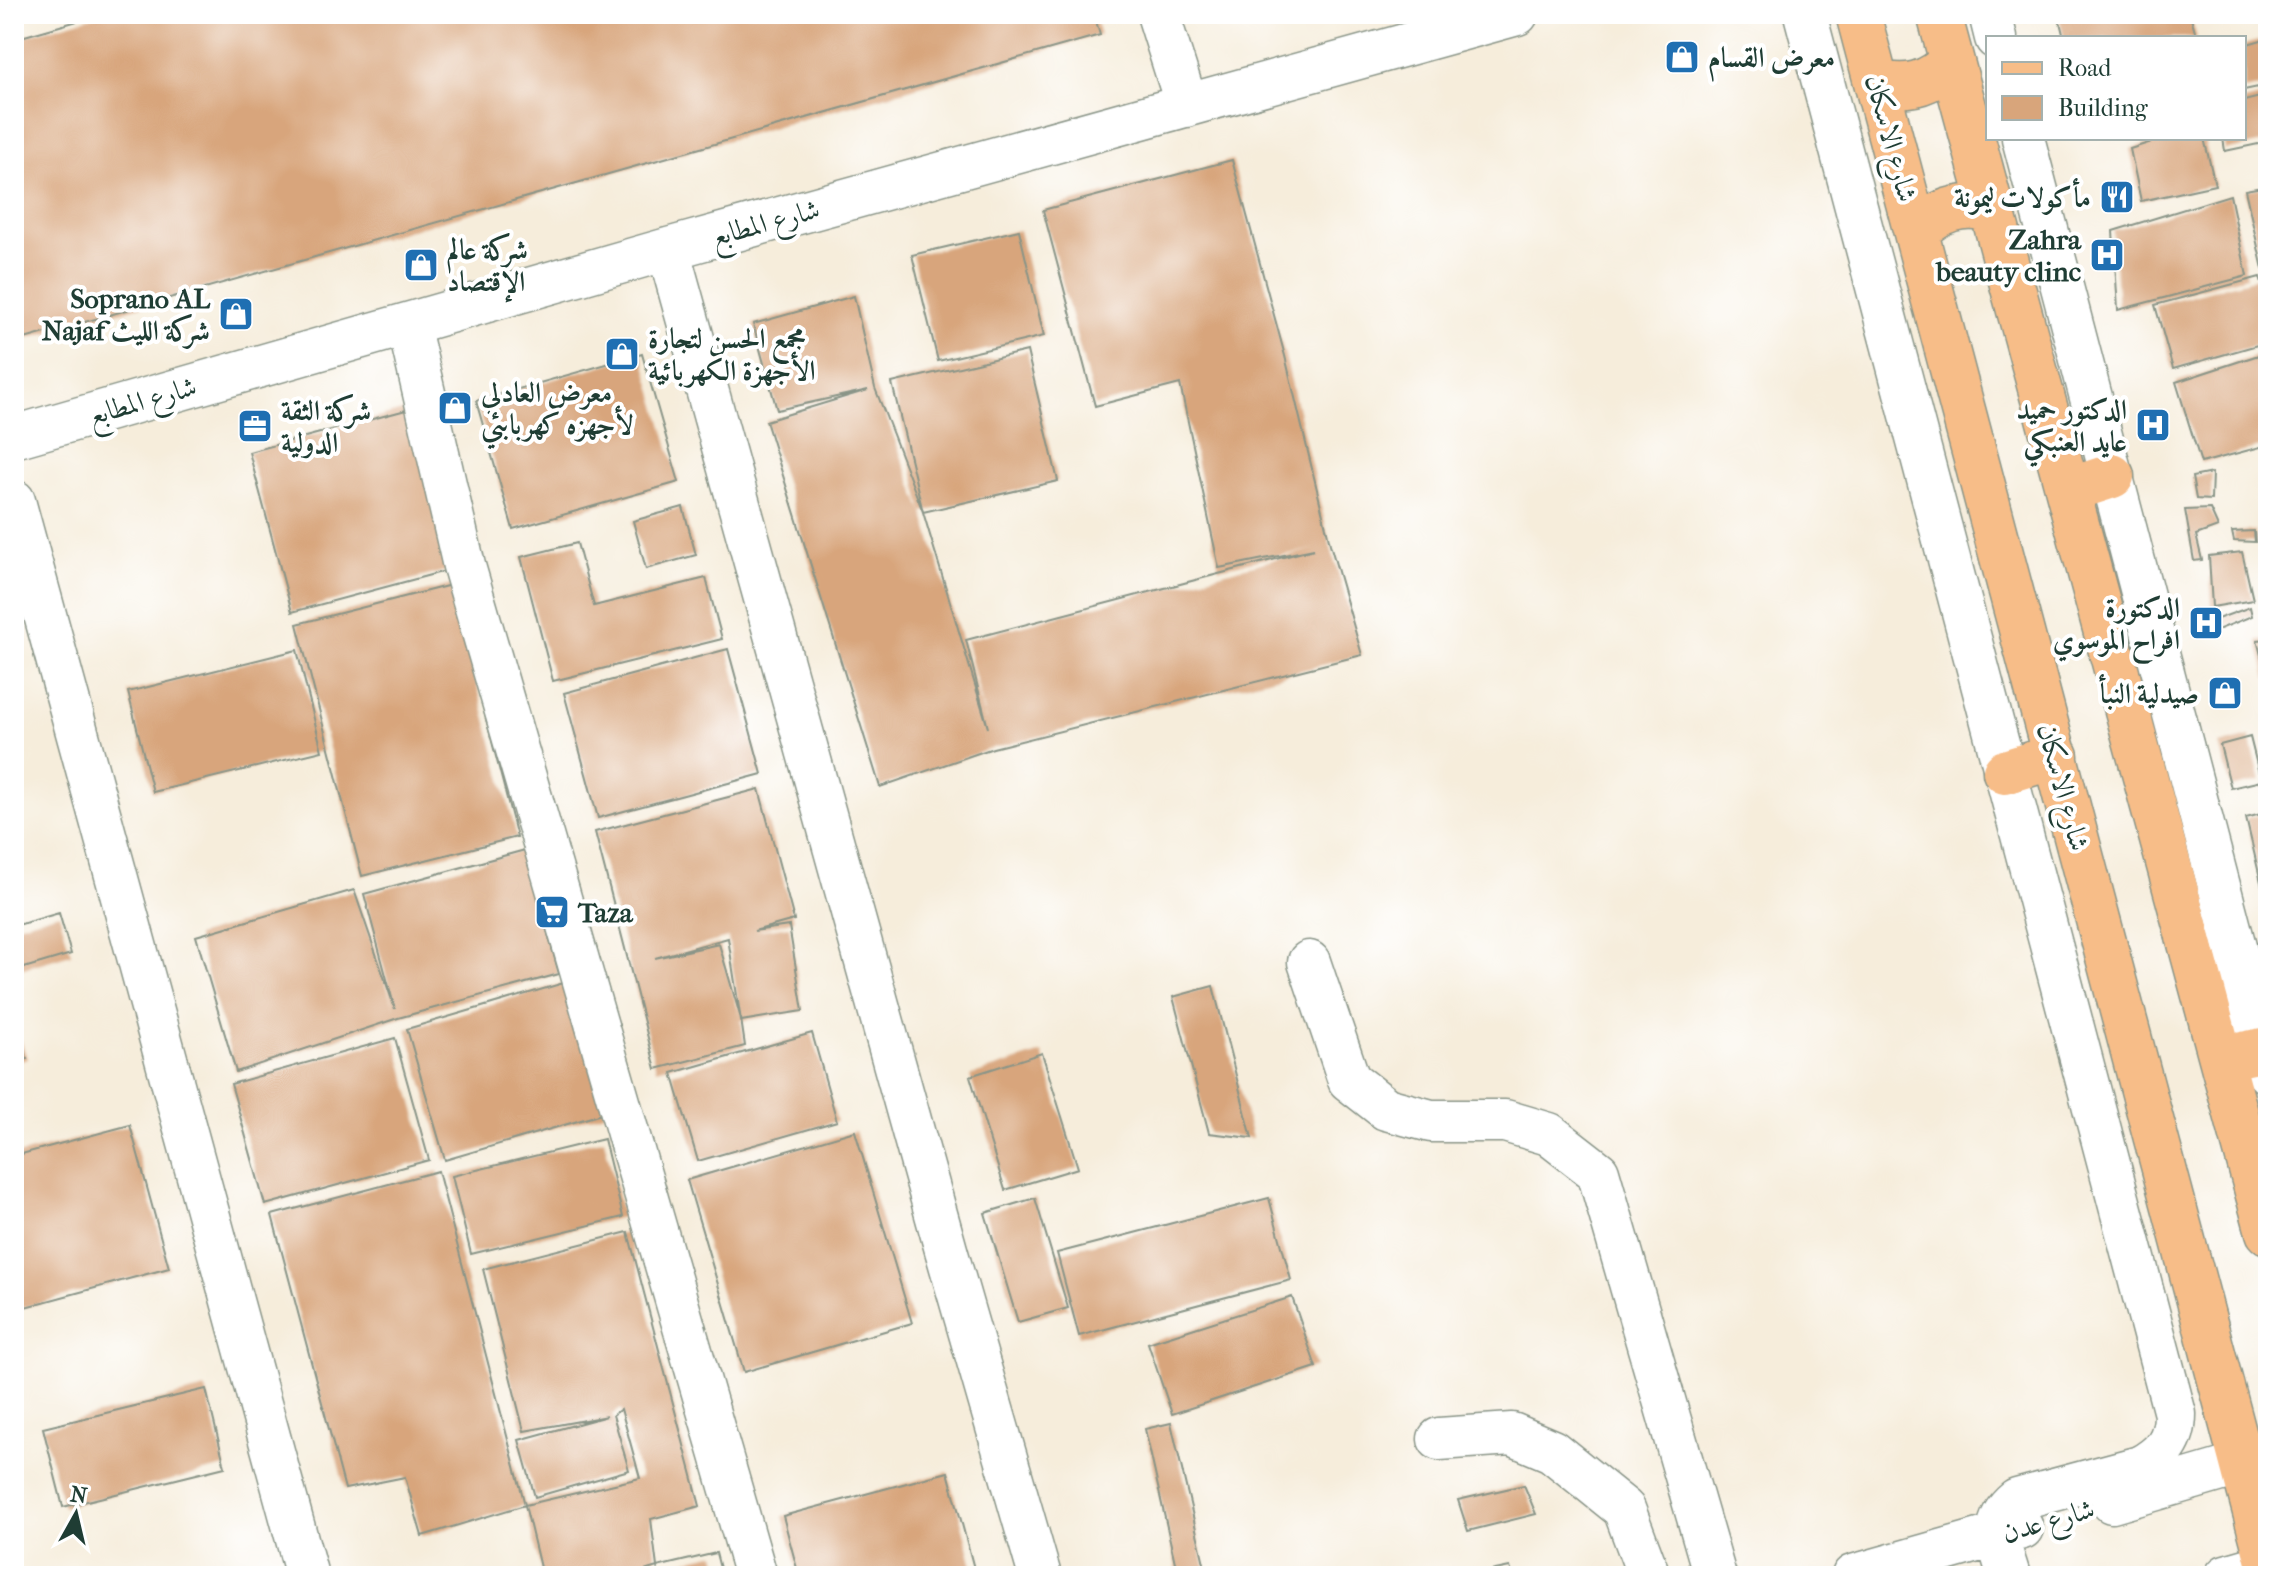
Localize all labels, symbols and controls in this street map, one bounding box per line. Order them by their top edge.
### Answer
legend [1986,36,2246,140]
shop icon: معرض القسام [1663,38,1701,76]
place label: معرض القسام [1708,41,1835,82]
text: Road [2058,54,2112,82]
street label: شارع الاسكان [1852,71,1924,207]
text: Building [2058,94,2149,122]
place label: مأكولات ليمونة [1954,177,2091,215]
restaurant icon: مأكولات ليمونة [2098,178,2136,216]
street label: شارع المطابع [707,192,826,262]
place label: Zahra beauty clinc [1934,223,2082,288]
place label: شركة عالم الإقتصاد [447,232,528,303]
hospital icon: Zahra beauty clinc [2088,236,2126,274]
shop icon: شركة عالم الإقتصاد [402,246,440,284]
place label: Soprano AL Najaf شركة الليث [42,282,211,349]
shop icon: Soprano AL Najaf شركة الليث [217,295,255,333]
place label: مجمع الحسن لتجارة الأجهزة الكهربائية [648,322,816,389]
shop icon: مجمع الحسن لتجارة الأجهزة الكهربائية [603,335,641,373]
street label: شارع المطابع [84,369,203,440]
place label: معرض العادلي لأجهزه كهربابئي [480,376,633,450]
shop icon: معرض العادلي لأجهزه كهربابئي [436,389,474,427]
place label: شركة الثقة الدولية [281,393,371,459]
place label: الدكتور حميد عايد العنبكي [2016,393,2127,467]
hospital icon: الدكتور حميد عايد العنبكي [2134,406,2172,444]
office icon: شركة الثقة الدولية [236,407,274,445]
place label: الدكتورة افراح الموسوي [2053,591,2180,665]
hospital icon: الدكتورة افراح الموسوي [2187,604,2225,642]
place label: صيدلية النبأ [2098,673,2199,710]
shop icon: صيدلية النبأ [2206,674,2244,712]
street label: شارع الاسكان [2024,720,2096,856]
supermarket icon: Taza [533,893,571,931]
place label: Taza [577,896,634,929]
north arrow [36,1474,116,1554]
text: N [69,1481,89,1509]
street label: شارع عدن [1998,1492,2100,1556]

